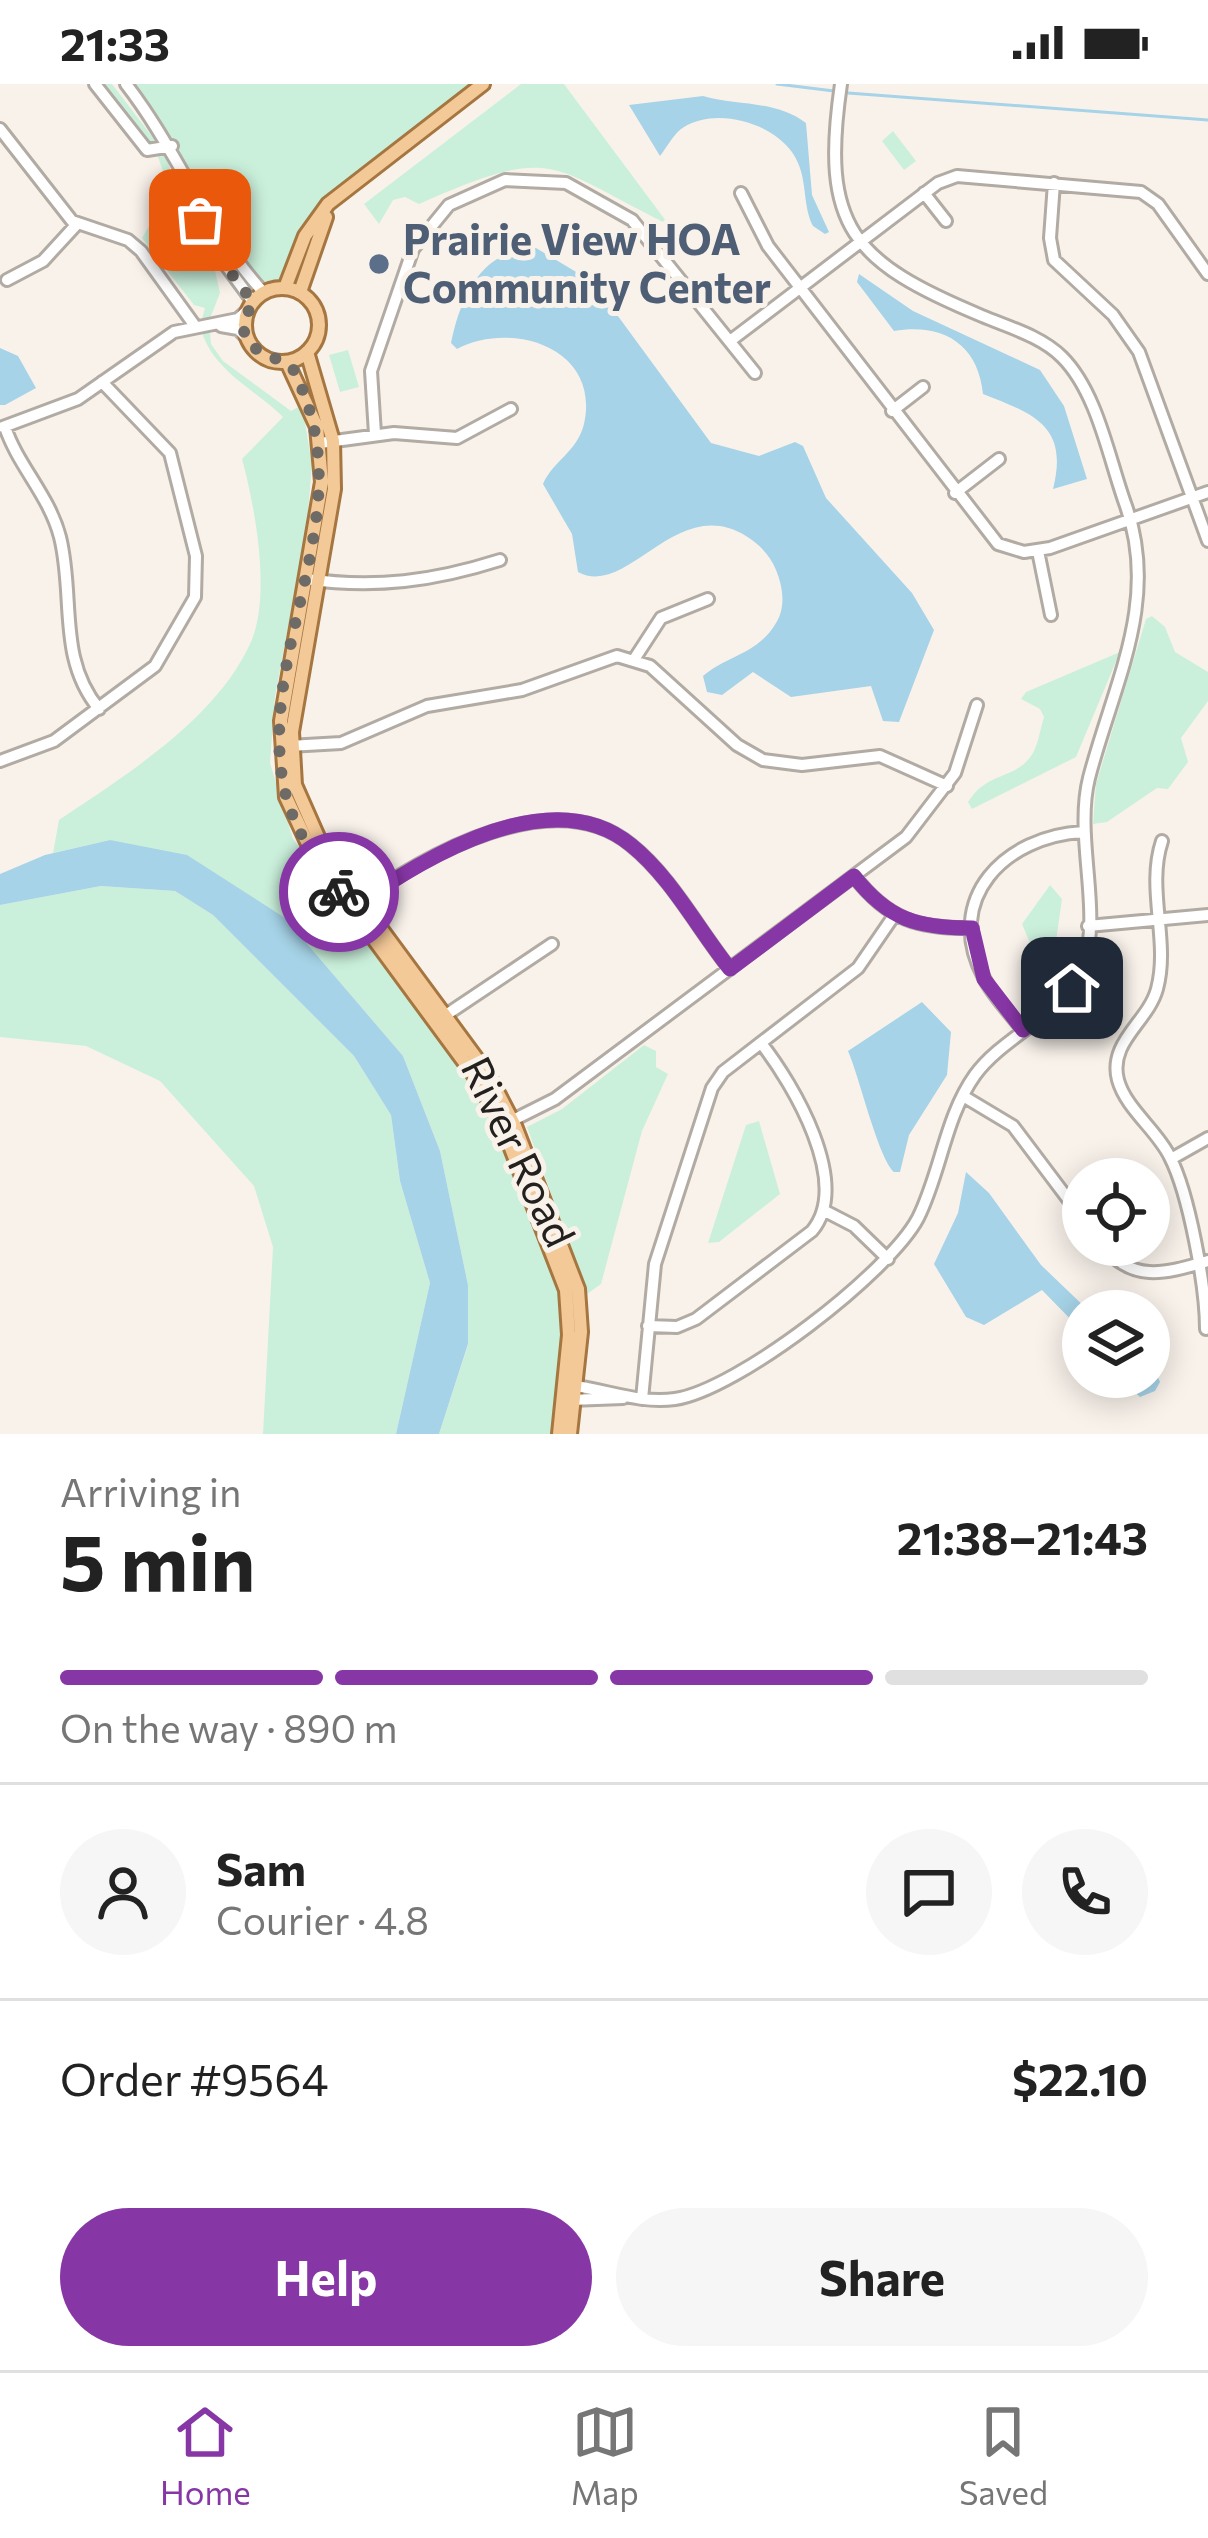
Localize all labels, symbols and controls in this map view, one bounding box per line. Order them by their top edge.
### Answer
text: 21:33 [60,15,170,70]
pin [149,169,251,271]
icon: bag [167,187,233,253]
place label: Prairie View HOA Community Center [403,212,771,312]
marker: Prairie View HOA Community Center [366,251,392,277]
courier [279,832,399,952]
icon: bike [306,859,372,925]
pin [1021,937,1123,1039]
icon: home [1039,955,1105,1021]
street label: River Road [452,1048,588,1255]
map controls [1062,1158,1170,1398]
button: locate [1062,1158,1170,1266]
button: layers [1062,1290,1170,1398]
text: Arriving in [60,1467,241,1515]
text: 21:38–21:43 [897,1509,1148,1564]
text: 5 min [60,1512,255,1607]
text: On the way · 890 m [60,1703,397,1751]
button: person [60,1829,186,1955]
button: chat [866,1829,992,1955]
button: phone [1022,1829,1148,1955]
text: Sam [216,1840,306,1895]
text: Courier · 4.8 [216,1895,429,1943]
text: Order #9564 [60,2050,329,2105]
text: $22.10 [1012,2050,1148,2105]
button: Help [60,2208,592,2346]
button: Share [616,2208,1148,2346]
tab: Home [160,2399,251,2512]
tab: Map [571,2399,639,2512]
tab: Saved [959,2399,1048,2512]

